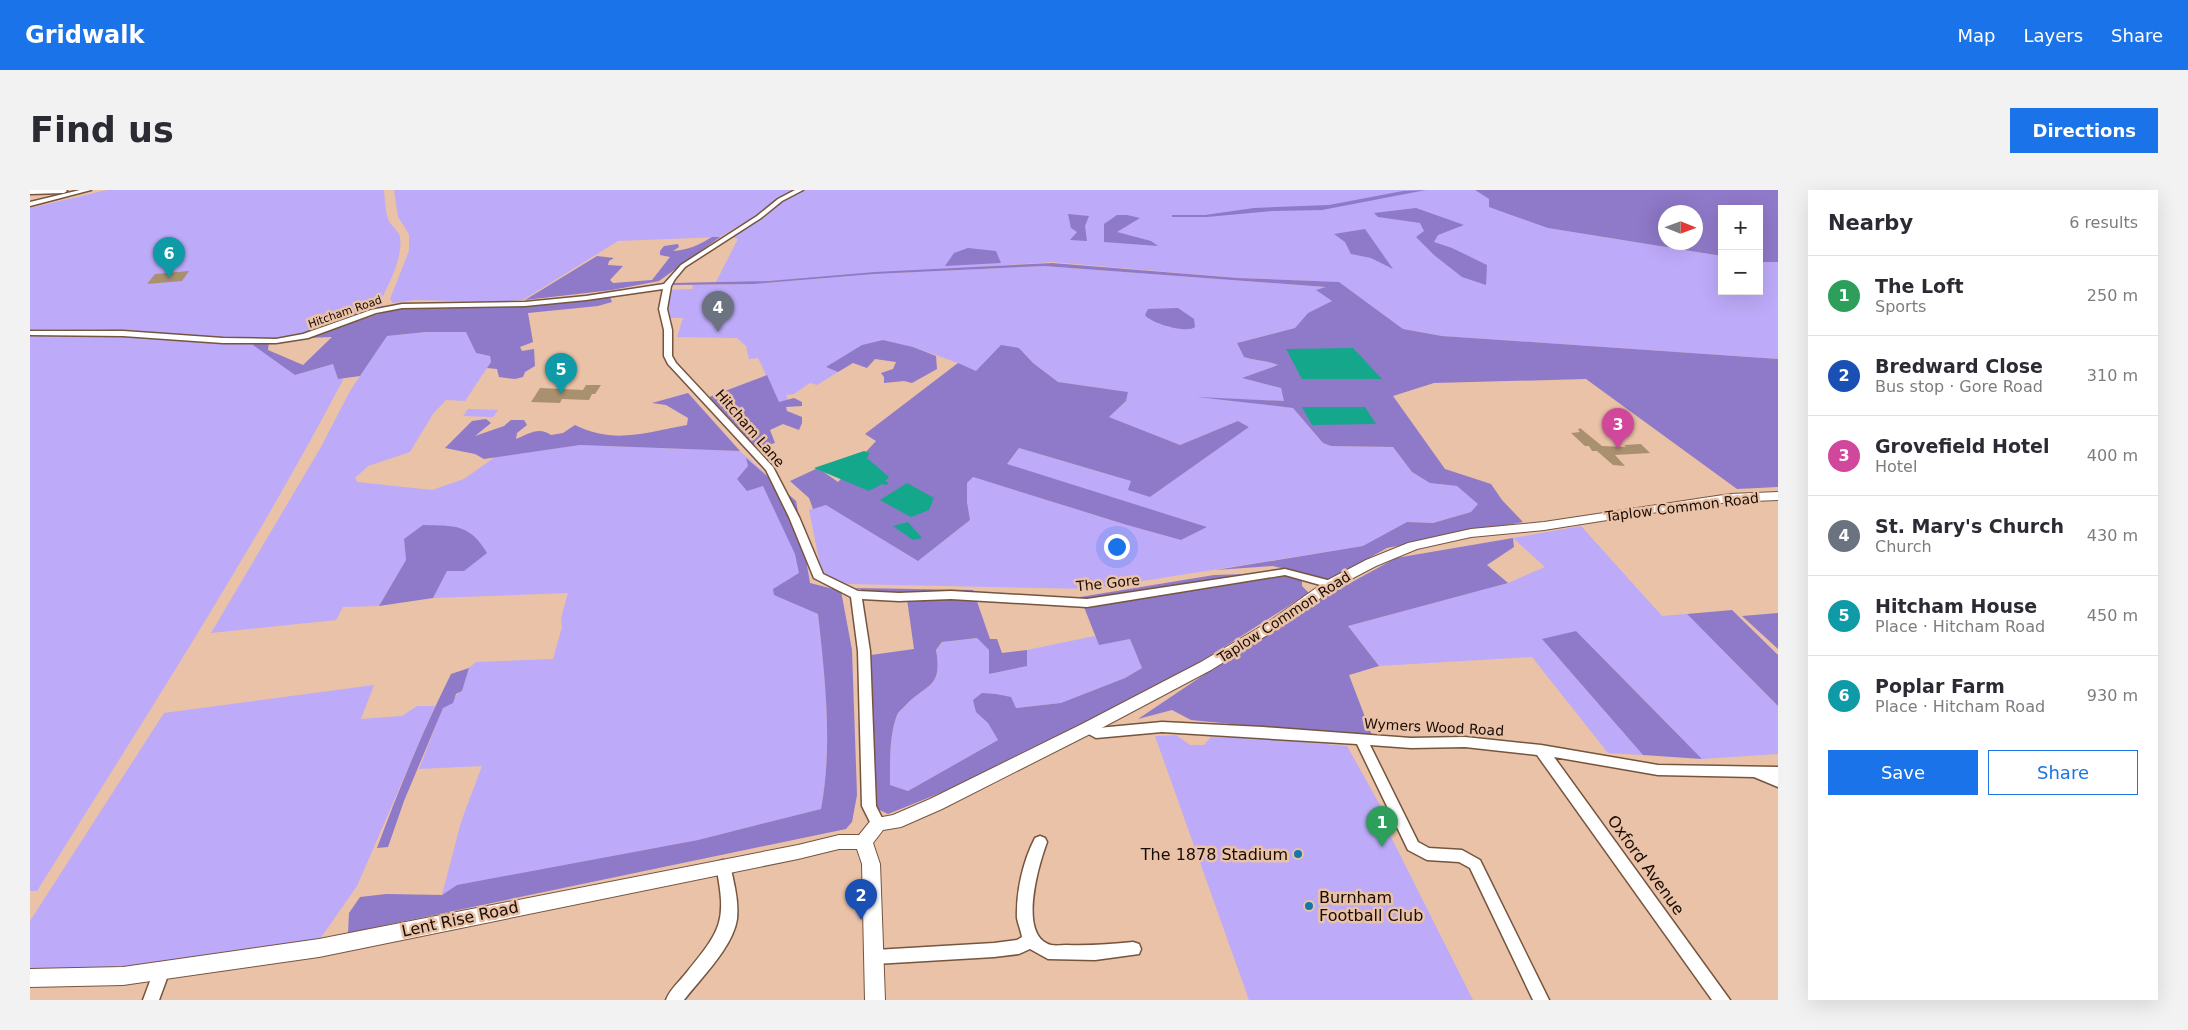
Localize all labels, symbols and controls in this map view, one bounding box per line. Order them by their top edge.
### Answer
text: Gridwalk [25,21,145,49]
text: Map [1957,25,1995,46]
text: Layers [2023,25,2083,46]
text: Share [2111,25,2163,46]
button: Directions [2010,108,2158,153]
text: Find us [30,110,174,150]
north arrow [1658,205,1703,250]
map controls [1718,205,1763,295]
button: + [1718,205,1763,250]
text: Nearby [1828,211,1913,235]
text: 6 results [2069,213,2138,232]
pin: 6 [153,237,185,278]
button: − [1718,250,1763,295]
text: The Loft [1875,275,1964,297]
text: 1 [1838,286,1850,305]
text: 250 m [2087,286,2138,305]
pin: 4 [702,291,734,332]
street label: Hitcham Road [306,293,384,331]
text: Sports [1875,297,1926,316]
pin: 5 [545,353,577,394]
text: Bredward Close [1875,355,2043,377]
text: 2 [1838,366,1850,385]
text: 310 m [2087,366,2138,385]
text: Bus stop · Gore Road [1875,377,2043,396]
street label: Hitcham Lane [712,386,788,470]
pin: 3 [1602,408,1634,449]
text: Grovefield Hotel [1875,435,2049,457]
text: 3 [1838,446,1850,465]
text: 400 m [2087,446,2138,465]
text: Hotel [1875,457,1917,476]
street label: Taplow Common Road [1603,490,1760,524]
text: St. Mary's Church [1875,515,2064,537]
text: 4 [1838,526,1850,545]
text: 430 m [2087,526,2138,545]
your location [1104,534,1130,560]
text: Church [1875,537,1932,556]
street label: Taplow Common Road [1214,568,1353,666]
street label: The Gore [1074,572,1141,594]
text: Hitcham House [1875,595,2037,617]
text: 5 [1838,606,1850,625]
text: 450 m [2087,606,2138,625]
text: Place · Hitcham Road [1875,617,2045,636]
text: Poplar Farm [1875,675,2005,697]
text: 6 [1838,686,1850,705]
text: 930 m [2087,686,2138,705]
text: Place · Hitcham Road [1875,697,2045,716]
street label: Wymers Wood Road [1364,715,1504,739]
button: Save [1828,750,1978,795]
button: Share [1988,750,2138,795]
pin: 1 [1366,806,1398,847]
street label: Oxford Avenue [1603,811,1689,919]
place label: The 1878 Stadium [1140,845,1288,864]
marker: The 1878 Stadium [1292,848,1304,860]
pin: 2 [845,879,877,920]
place label: Burnham Football Club [1319,888,1423,925]
street label: Lent Rise Road [400,897,520,941]
marker: Burnham Football Club [1303,900,1315,912]

